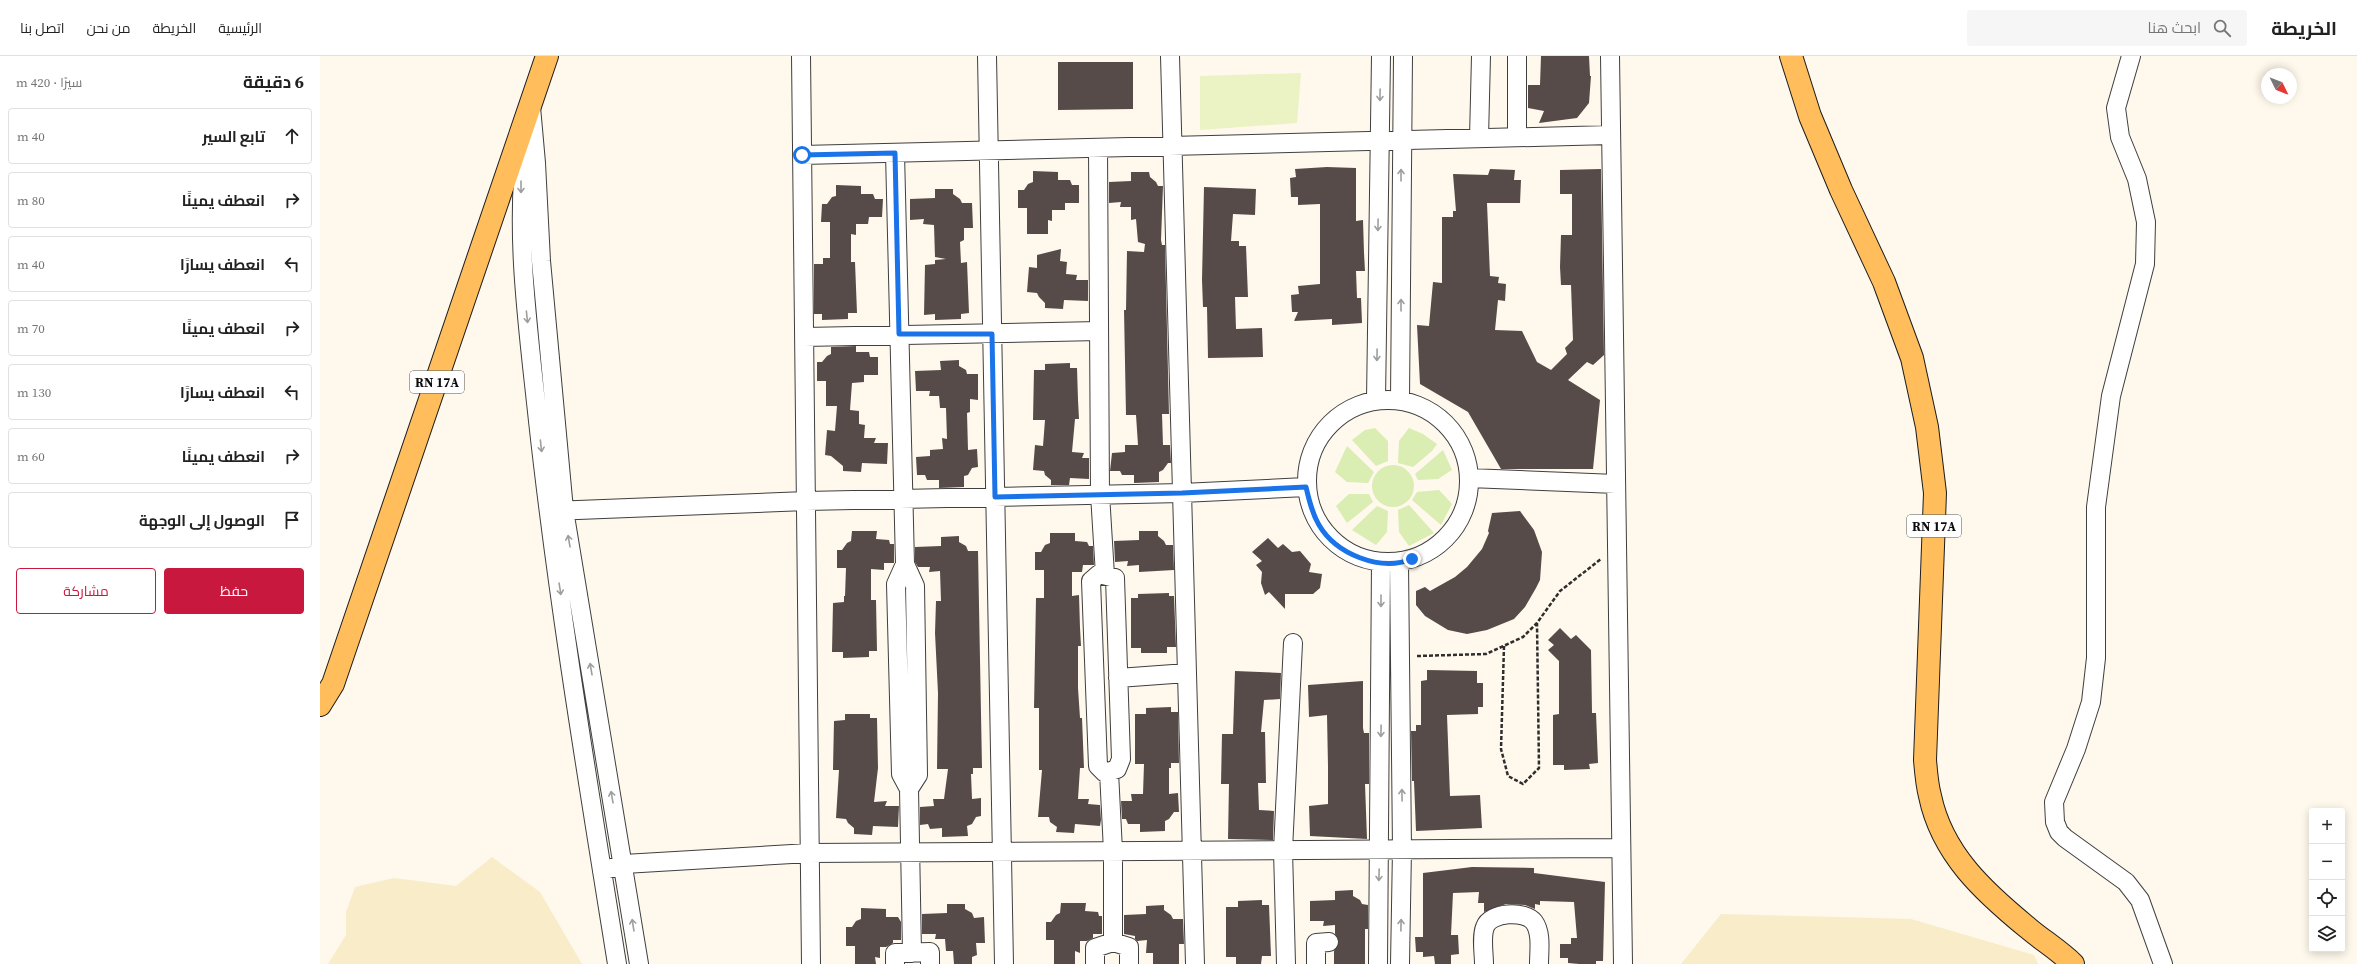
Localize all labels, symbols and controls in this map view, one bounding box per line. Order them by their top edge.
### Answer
search box [1967,10,2247,46]
text: الخريطة [2271,15,2337,41]
text: ابحث هنا [2148,17,2201,38]
icon: search [2211,17,2233,39]
text: اتصل بنا [20,18,64,38]
text: من نحن [86,18,131,38]
text: الخريطة [153,18,196,38]
text: الرئيسية [218,18,262,38]
north arrow [2261,68,2297,104]
text: 6 دقيقة [243,70,304,94]
text: سيرًا · 420 m [16,74,82,91]
one-way arrow [1376,88,1384,101]
icon: ahead [281,125,303,147]
text: تابع السير [202,126,265,147]
text: 40 m [17,128,45,145]
route start [793,146,811,164]
one-way arrow [1398,169,1405,182]
one-way arrow [517,180,525,193]
icon: right [281,189,303,211]
text: انعطف يمينًا [182,190,265,211]
text: 80 m [17,192,45,209]
one-way arrow [1374,218,1382,231]
icon: left [281,253,303,275]
text: انعطف يسارًا [180,254,265,275]
text: 40 m [17,256,45,273]
one-way arrow [1397,299,1405,312]
one-way arrow [523,310,531,323]
icon: right [281,317,303,339]
text: انعطف يمينًا [182,318,265,339]
text: 70 m [17,320,45,337]
one-way arrow [1373,348,1381,361]
road number: RN 17A [410,371,464,393]
icon: left [281,381,303,403]
text: انعطف يسارًا [180,382,265,403]
text: 130 m [17,384,51,401]
one-way arrow [537,439,545,452]
icon: right [281,445,303,467]
text: انعطف يمينًا [182,446,265,467]
text: 60 m [17,448,45,465]
icon: arrive [281,509,303,531]
text: الوصول إلى الوجهة [139,510,265,531]
road number: RN 17A [1907,515,1961,537]
one-way arrow [565,535,573,548]
route end [1403,550,1421,568]
button: مشاركة [16,568,156,614]
button: حفظ [164,568,304,614]
one-way arrow [556,582,564,595]
one-way arrow [1377,594,1385,607]
one-way arrow [586,663,594,676]
one-way arrow [1377,724,1385,737]
one-way arrow [1398,789,1406,802]
one-way arrow [608,791,616,804]
map controls [2309,808,2345,952]
button: + [2309,808,2345,844]
button: − [2309,844,2345,880]
one-way arrow [1375,868,1382,881]
button: locate [2309,880,2345,916]
button: layers [2309,916,2345,952]
one-way arrow [629,919,637,932]
one-way arrow [1397,919,1405,932]

